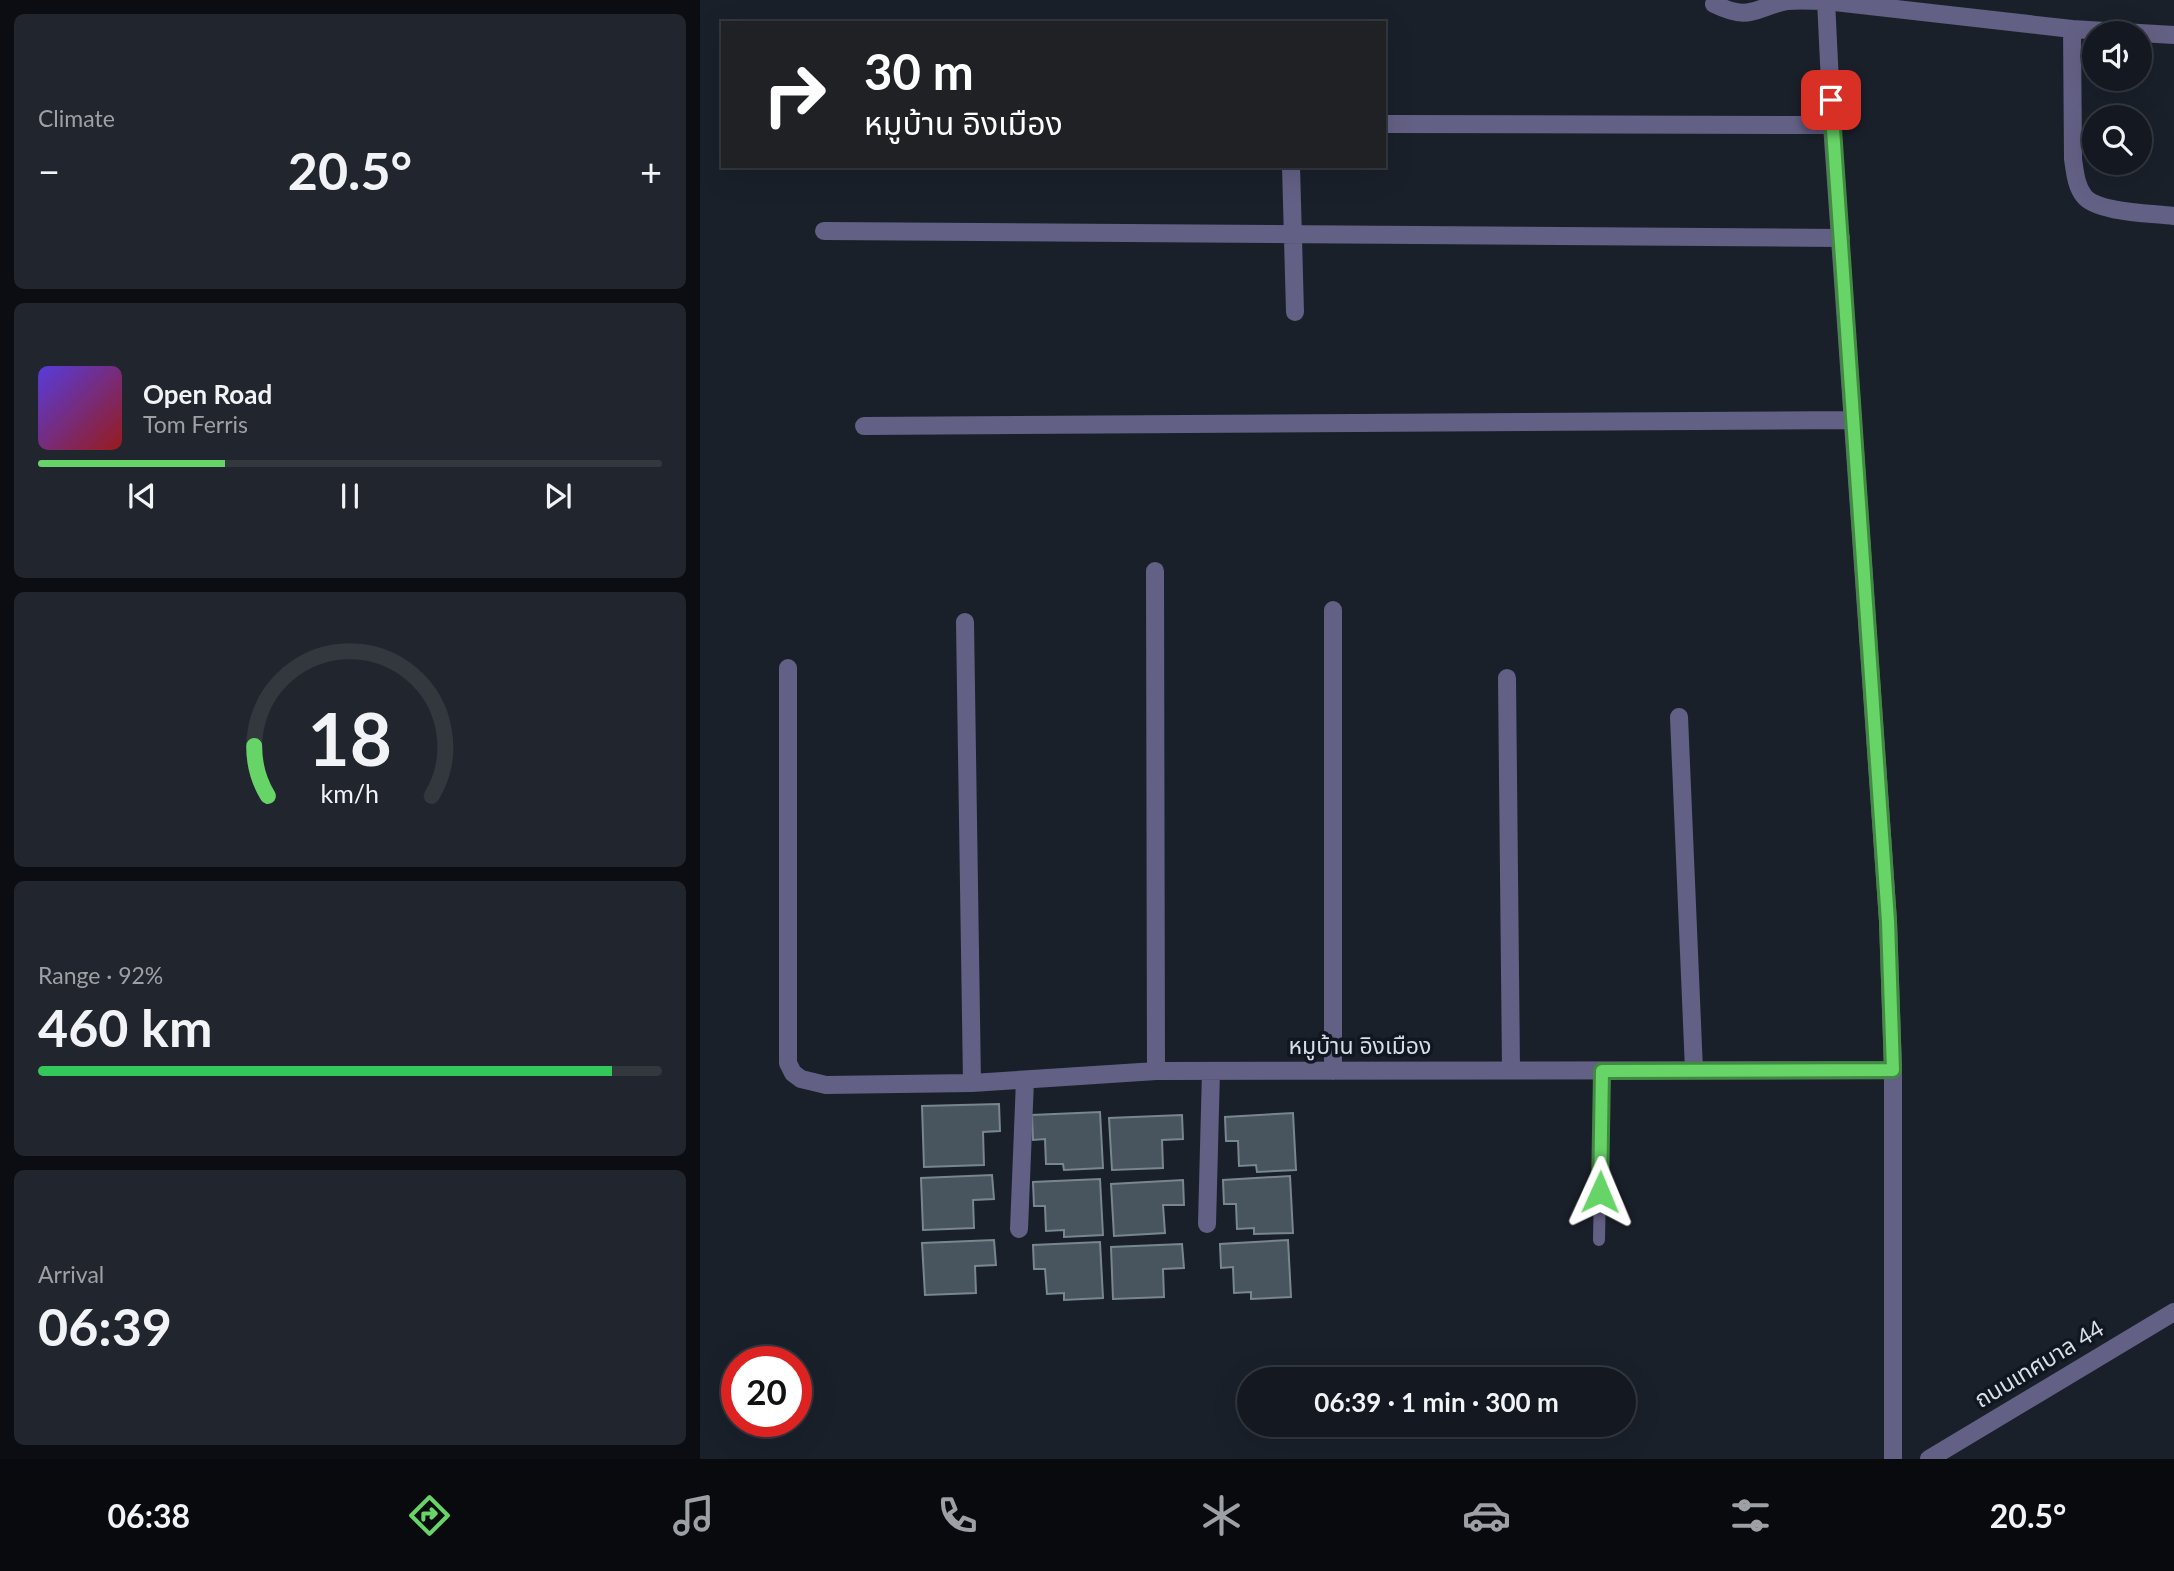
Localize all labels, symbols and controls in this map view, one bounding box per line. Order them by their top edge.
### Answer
map controls [2082,21,2152,175]
button: sound [2082,21,2152,91]
text: 30 m [864,42,974,100]
icon: right [749,49,840,140]
pin [1801,70,1861,130]
icon: arrive [1812,81,1850,119]
text: หมูบ้าน อิงเมือง [864,103,1063,142]
text: Climate [38,104,115,132]
button: search [2082,105,2152,175]
text: 20.5° [288,139,412,201]
text: − [38,148,60,194]
text: + [640,148,662,194]
text: Open Road [143,378,272,410]
text: Tom Ferris [143,410,248,438]
icon: previous [123,477,161,515]
icon: pause [331,477,369,515]
icon: next [539,477,577,515]
text: 18 [308,694,392,782]
text: km/h [321,777,379,807]
text: Range · 92% [38,961,163,989]
text: 460 km [38,996,212,1058]
street label: หมูบ้าน อิงเมือง [1289,1031,1431,1061]
position arrow [1563,1155,1637,1229]
text: Arrival [38,1260,104,1288]
text: 06:39 [38,1295,172,1357]
street label: ถนนเทศบาล 44 [1969,1313,2108,1413]
speed limit sign: 20 [721,1346,812,1437]
text: 06:39 · 1 min · 300 m [1314,1386,1559,1418]
icon: directions [405,1491,454,1540]
icon: music [669,1491,718,1540]
icon: phone [933,1491,982,1540]
icon: climate [1197,1491,1246,1540]
icon: car [1462,1491,1511,1540]
icon: filters [1726,1491,1775,1540]
text: 06:38 [108,1496,190,1535]
text: 20.5° [1990,1496,2066,1535]

